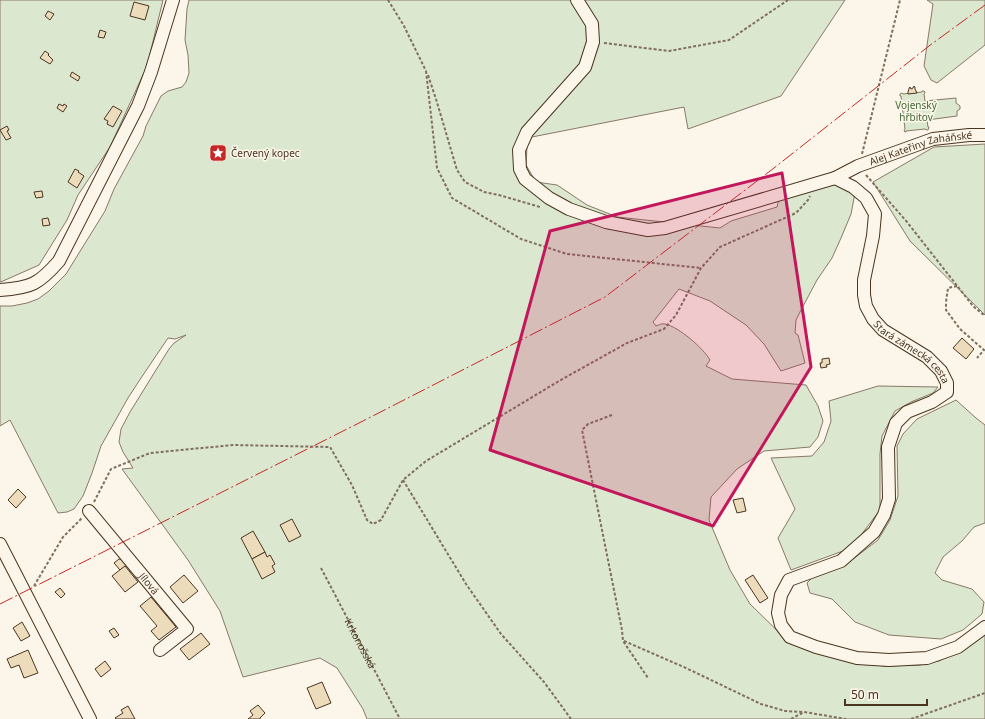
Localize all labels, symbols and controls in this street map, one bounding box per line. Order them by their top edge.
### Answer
park label: Vojenský hřbitov [895,98,938,124]
street label: Alej Kateřiny Zaháňské [867,128,973,168]
place icon: Červený kopec [208,143,228,163]
place label: Červený kopec [231,146,300,160]
street label: Stará zámecká cesta [870,317,953,386]
street label: Jílová [135,569,162,597]
street label: Krkonošská [342,616,379,671]
scale bar [845,681,927,707]
text: 50 m [851,686,879,703]

